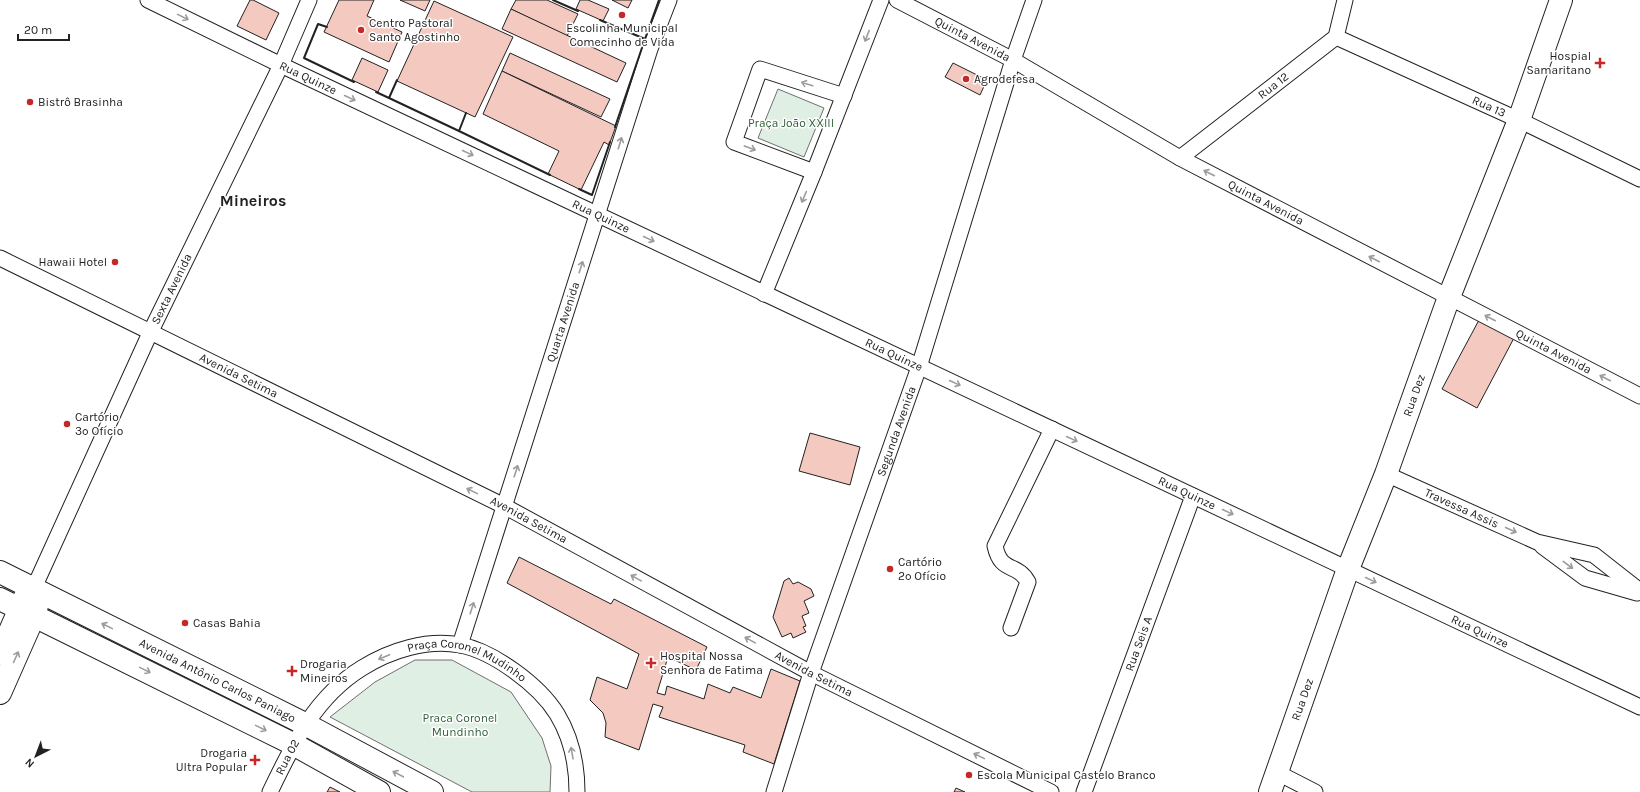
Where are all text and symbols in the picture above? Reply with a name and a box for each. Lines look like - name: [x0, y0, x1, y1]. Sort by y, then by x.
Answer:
- marker: Escolinha Municipal Comecinho de Vida: [617, 10, 627, 20]
- one-way arrow: [177, 14, 189, 21]
- street label: Quinta Avenida: [932, 14, 1013, 64]
- scale bar: [18, 16, 69, 42]
- place label: Centro Pastoral Santo Agostinho: [369, 16, 460, 44]
- place label: Escolinha Municipal Comecinho de Vida: [566, 21, 678, 49]
- text: 20 m: [24, 23, 52, 37]
- marker: Centro Pastoral Santo Agostinho: [356, 25, 366, 35]
- one-way arrow: [863, 30, 870, 42]
- place label: Hospial Samaritano: [1526, 49, 1591, 77]
- marker: Hospial Samaritano: [1594, 57, 1606, 69]
- street label: Rua Quinze: [277, 58, 339, 97]
- street label: Rua 12: [1255, 69, 1291, 102]
- place label: Agrodefesa: [974, 72, 1035, 86]
- marker: Agrodefesa: [961, 74, 971, 84]
- one-way arrow: [801, 80, 814, 87]
- street label: Rua 13: [1470, 93, 1508, 120]
- place label: Bistrô Brasinha: [38, 95, 123, 109]
- one-way arrow: [344, 95, 356, 102]
- marker: Bistrô Brasinha: [25, 97, 35, 107]
- park label: Praça João XXIII: [748, 116, 834, 130]
- one-way arrow: [617, 137, 624, 150]
- one-way arrow: [743, 145, 755, 153]
- one-way arrow: [462, 150, 474, 157]
- one-way arrow: [1203, 169, 1215, 177]
- street label: Quinta Avenida: [1226, 177, 1306, 228]
- one-way arrow: [800, 190, 808, 202]
- district label: Mineiros: [220, 191, 286, 210]
- street label: Rua Quinze: [570, 197, 632, 236]
- one-way arrow: [643, 236, 655, 243]
- street label: Sexta Avenida: [148, 251, 195, 327]
- place label: Hawaii Hotel: [38, 255, 107, 269]
- one-way arrow: [1369, 255, 1381, 262]
- marker: Hawaii Hotel: [110, 257, 120, 267]
- one-way arrow: [578, 261, 585, 274]
- street label: Quarta Avenida: [544, 280, 582, 364]
- one-way arrow: [1484, 314, 1496, 322]
- street label: Quinta Avenida: [1513, 326, 1594, 377]
- street label: Rua Quinze: [863, 335, 925, 374]
- street label: Avenida Setima: [197, 350, 280, 401]
- street label: Rua Dez: [1400, 372, 1428, 418]
- one-way arrow: [1600, 374, 1612, 381]
- one-way arrow: [948, 380, 960, 387]
- street label: Segunda Avenida: [874, 384, 919, 478]
- place label: Cartório 3º Ofício: [75, 410, 123, 438]
- marker: Cartório 3º Ofício: [62, 419, 72, 429]
- one-way arrow: [1066, 436, 1078, 443]
- one-way arrow: [513, 465, 520, 478]
- street label: Rua Quinze: [1156, 473, 1218, 513]
- street label: Travessa Assis: [1422, 485, 1501, 531]
- one-way arrow: [466, 486, 478, 494]
- street label: Avenida Setima: [488, 493, 570, 546]
- one-way arrow: [1221, 509, 1233, 516]
- one-way arrow: [1505, 527, 1517, 534]
- place label: Cartório 2º Ofício: [898, 555, 946, 583]
- one-way arrow: [1562, 561, 1573, 569]
- marker: Cartório 2º Ofício: [885, 564, 895, 574]
- one-way arrow: [630, 574, 642, 582]
- one-way arrow: [1364, 577, 1376, 584]
- one-way arrow: [469, 602, 476, 615]
- street label: Rua Quinze: [1449, 612, 1511, 651]
- street label: Rua Seis A: [1122, 614, 1155, 673]
- place label: Casas Bahia: [193, 616, 261, 630]
- marker: Casas Bahia: [180, 618, 190, 628]
- one-way arrow: [102, 622, 114, 629]
- street label: Avenida Antônio Carlos Paniago: [137, 635, 298, 725]
- street label: Praça Coronel Mudinho: [406, 636, 529, 685]
- one-way arrow: [744, 636, 756, 644]
- street label: Avenida Setima: [773, 648, 855, 700]
- place label: Hospital Nossa Senhora de Fatima: [660, 649, 763, 677]
- one-way arrow: [13, 652, 20, 664]
- one-way arrow: [378, 653, 390, 661]
- place label: Drogaria Mineiros: [300, 657, 348, 685]
- marker: Hospital Nossa Senhora de Fatima: [645, 657, 657, 669]
- marker: Drogaria Mineiros: [287, 666, 297, 676]
- one-way arrow: [138, 667, 150, 674]
- street label: Rua Dez: [1289, 676, 1316, 723]
- park label: Praca Coronel Mundinho: [423, 711, 497, 739]
- one-way arrow: [255, 725, 267, 732]
- north arrow: [16, 736, 56, 776]
- street label: Rua 02: [272, 737, 302, 777]
- place label: Drogaria Ultra Popular: [176, 746, 248, 774]
- one-way arrow: [568, 747, 576, 760]
- one-way arrow: [973, 752, 985, 759]
- marker: Drogaria Ultra Popular: [250, 755, 260, 765]
- text: N: [22, 756, 37, 771]
- place label: Escola Municipal Castelo Branco: [977, 768, 1156, 782]
- one-way arrow: [392, 769, 404, 777]
- marker: Escola Municipal Castelo Branco: [964, 770, 974, 780]

